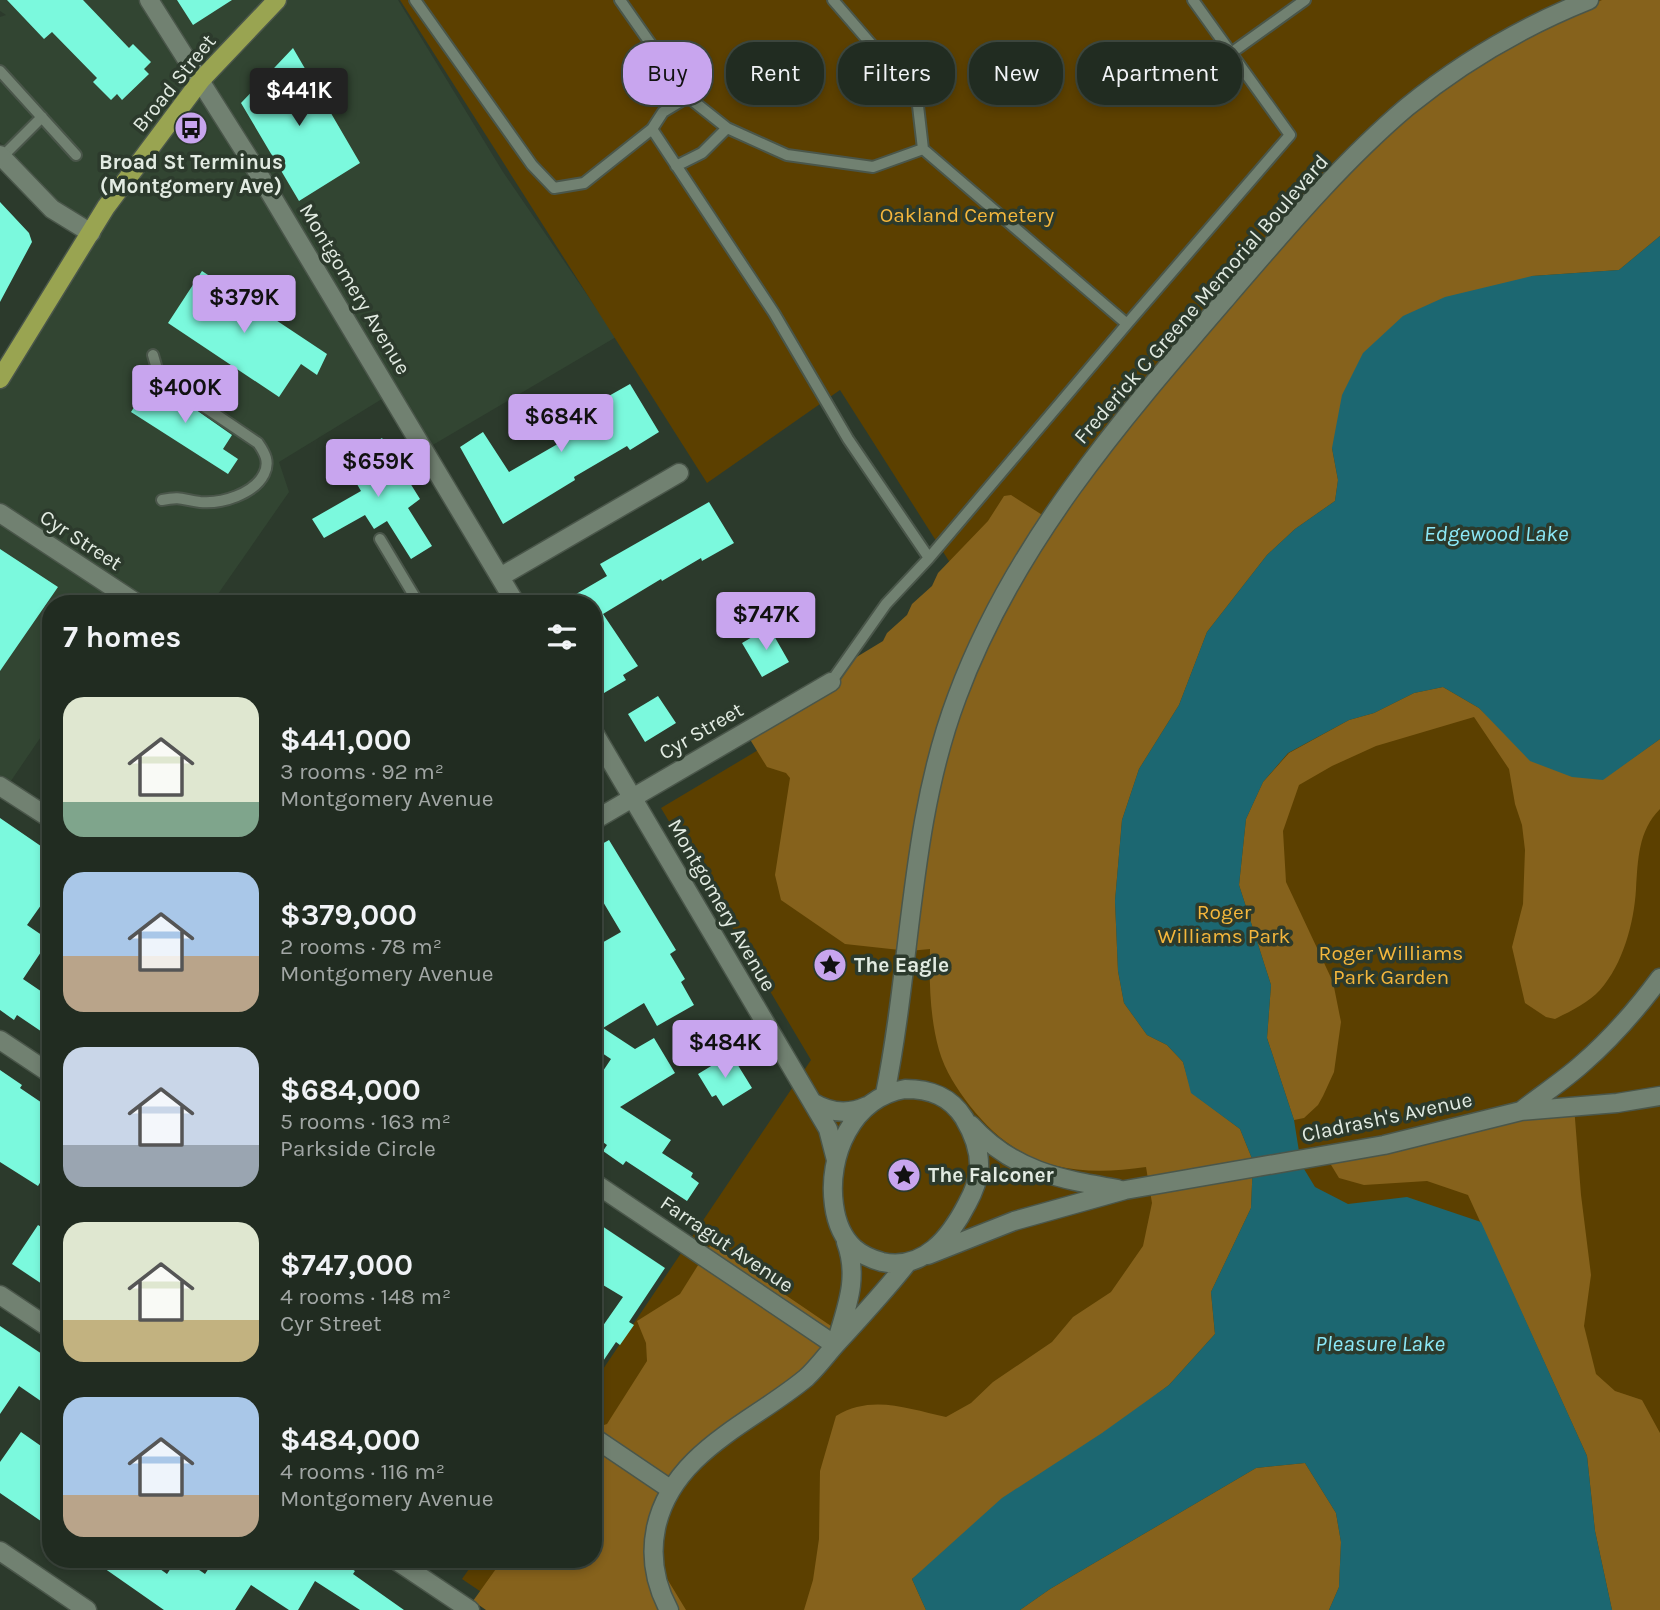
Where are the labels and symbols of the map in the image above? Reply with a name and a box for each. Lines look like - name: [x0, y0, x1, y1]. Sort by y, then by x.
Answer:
- street label: Broad Street: [127, 29, 221, 137]
- pin: $441K: [250, 68, 348, 128]
- bus stop icon: Broad St Terminus (Montgomery Ave): [172, 109, 210, 147]
- place label: Broad St Terminus (Montgomery Ave): [99, 150, 283, 198]
- street label: Frederick C Greene Memorial Boulevard: [1069, 150, 1333, 448]
- street label: Montgomery Avenue: [294, 199, 416, 379]
- park label: Oakland Cemetery: [880, 203, 1055, 227]
- pin: $379K: [195, 276, 293, 335]
- pin: $400K: [136, 366, 234, 425]
- pin: $684K: [512, 394, 610, 454]
- pin: $659K: [329, 440, 427, 499]
- street label: Cyr Street: [36, 505, 127, 575]
- water label: Edgewood Lake: [1424, 520, 1569, 547]
- pin: $747K: [717, 592, 815, 652]
- street label: Cyr Street: [655, 697, 747, 765]
- street label: Montgomery Avenue: [663, 815, 781, 995]
- park label: Roger Williams Park: [1158, 900, 1291, 948]
- park label: Roger Williams Park Garden: [1319, 941, 1463, 989]
- place icon: The Eagle: [811, 946, 849, 984]
- place label: The Eagle: [854, 953, 949, 977]
- pin: $484K: [676, 1020, 774, 1080]
- street label: Cladrash's Avenue: [1300, 1087, 1474, 1147]
- place icon: The Falconer: [885, 1156, 923, 1194]
- place label: The Falconer: [928, 1163, 1055, 1187]
- street label: Farragut Avenue: [656, 1191, 798, 1297]
- water label: Pleasure Lake: [1315, 1330, 1445, 1357]

